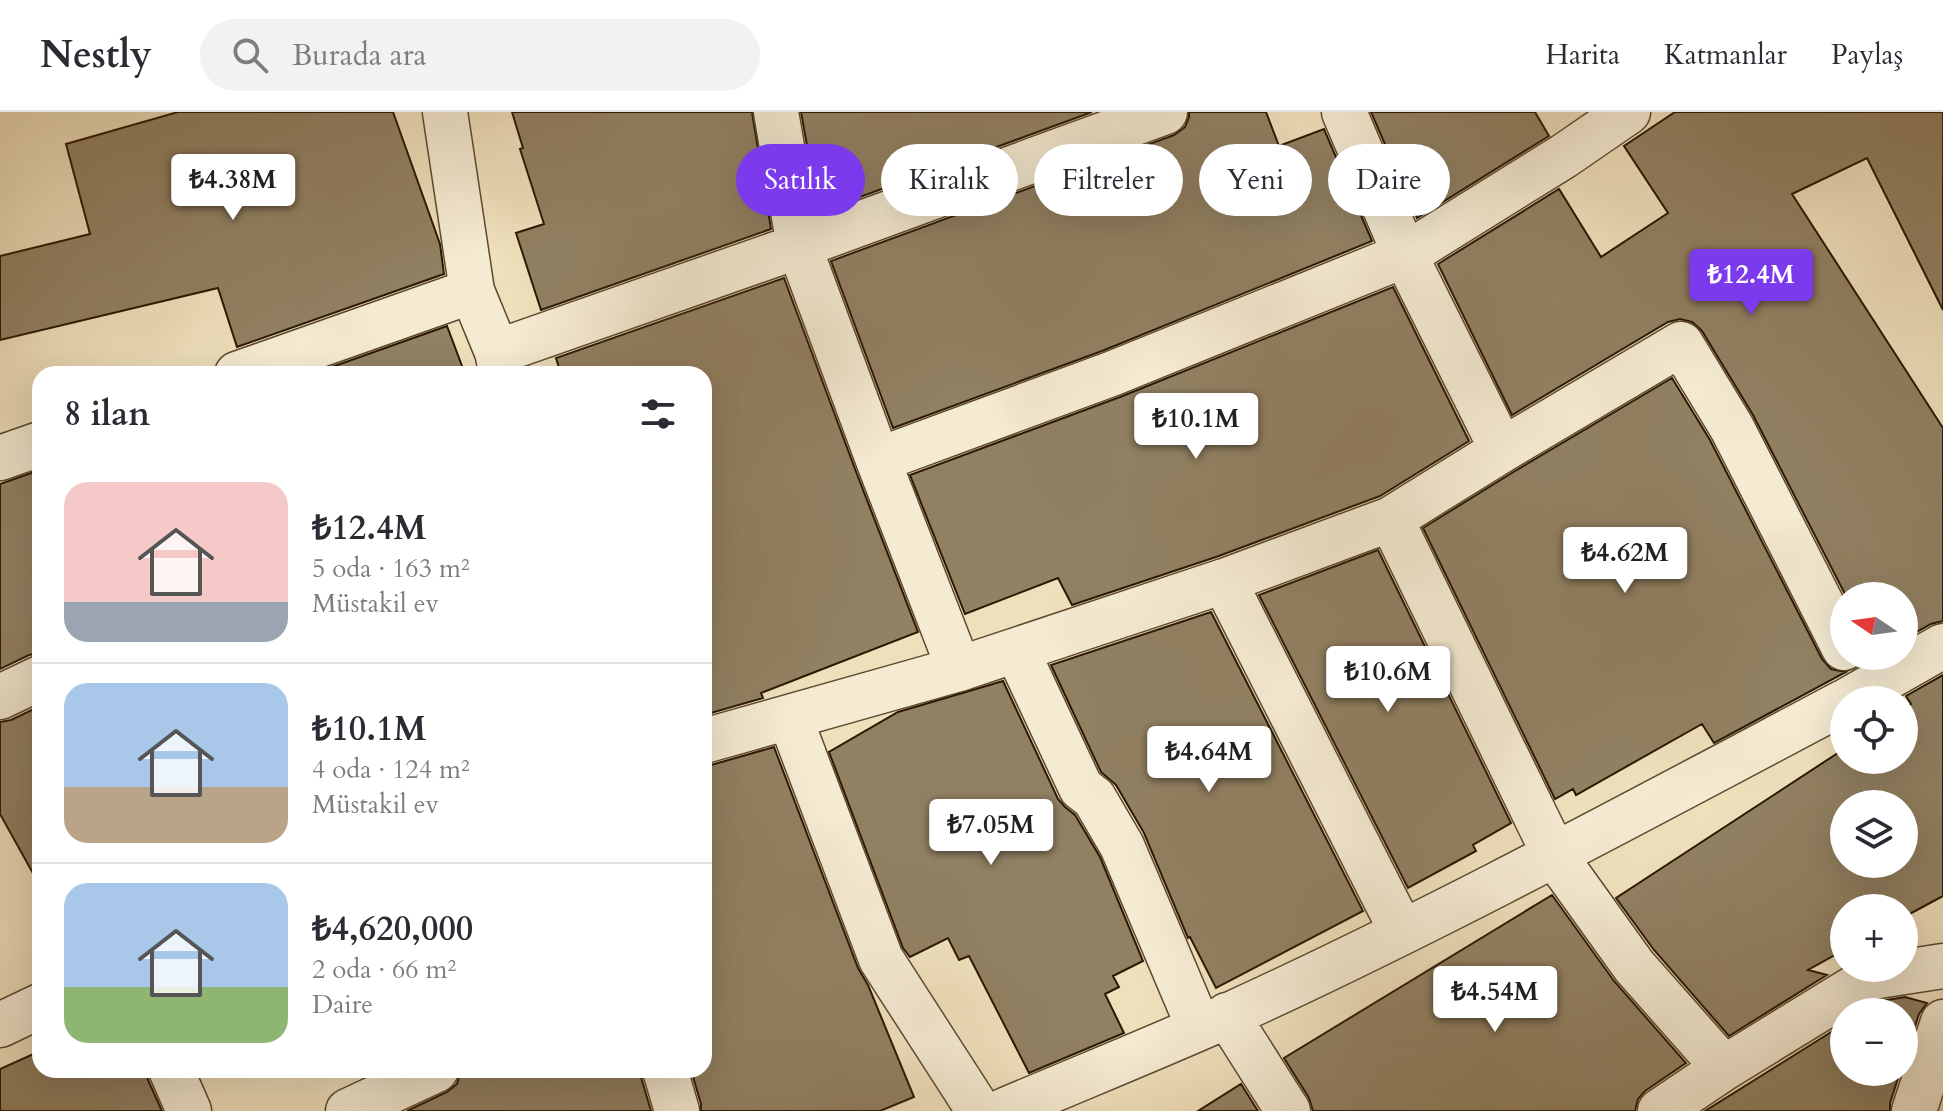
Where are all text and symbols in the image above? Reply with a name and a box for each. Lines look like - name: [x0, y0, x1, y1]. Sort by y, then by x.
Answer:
- search box: [200, 19, 760, 91]
- text: Nestly: [40, 29, 152, 81]
- icon: search: [228, 33, 272, 77]
- text: Burada ara: [292, 35, 427, 76]
- text: Harita: [1545, 36, 1620, 74]
- text: Katmanlar: [1664, 36, 1787, 74]
- text: Paylaş: [1831, 36, 1903, 74]
- chip: Satılık: [736, 144, 865, 216]
- chip: Kiralık: [881, 144, 1018, 216]
- chip: Filtreler: [1034, 144, 1183, 216]
- chip: Yeni: [1199, 144, 1312, 216]
- chip: Daire: [1328, 144, 1450, 216]
- pin: ₺4.38M: [168, 154, 298, 222]
- text: ₺4.38M: [189, 162, 277, 197]
- pin: ₺12.4M: [1686, 249, 1816, 317]
- text: ₺12.4M: [1707, 257, 1795, 292]
- text: 8 ilan: [64, 391, 150, 437]
- icon: filters: [636, 392, 680, 436]
- pin: ₺10.1M: [1131, 393, 1261, 461]
- text: ₺10.1M: [1152, 401, 1240, 436]
- text: ₺12.4M: [312, 505, 427, 551]
- icon: home: [128, 514, 224, 610]
- pin: ₺4.62M: [1560, 527, 1690, 595]
- text: ₺4.62M: [1581, 535, 1669, 570]
- text: 5 oda · 163 m²: [312, 551, 470, 586]
- north arrow: [1830, 582, 1918, 670]
- map controls: [1830, 582, 1918, 1086]
- text: Müstakil ev: [312, 586, 439, 621]
- pin: ₺10.6M: [1323, 646, 1453, 714]
- text: ₺10.6M: [1344, 654, 1432, 689]
- button: locate: [1830, 686, 1918, 774]
- text: ₺10.1M: [312, 706, 427, 752]
- icon: home: [128, 715, 224, 811]
- pin: ₺4.64M: [1144, 726, 1274, 794]
- text: ₺4.64M: [1165, 734, 1253, 769]
- text: 4 oda · 124 m²: [312, 752, 470, 787]
- text: Müstakil ev: [312, 787, 439, 822]
- button: layers: [1830, 790, 1918, 878]
- pin: ₺7.05M: [926, 799, 1056, 867]
- text: ₺7.05M: [947, 807, 1035, 842]
- button: +: [1830, 894, 1918, 982]
- text: ₺4,620,000: [312, 906, 473, 952]
- icon: home: [128, 915, 224, 1011]
- text: 2 oda · 66 m²: [312, 952, 456, 987]
- pin: ₺4.54M: [1430, 966, 1560, 1034]
- text: ₺4.54M: [1451, 974, 1539, 1009]
- text: Daire: [312, 987, 373, 1022]
- button: −: [1830, 998, 1918, 1086]

